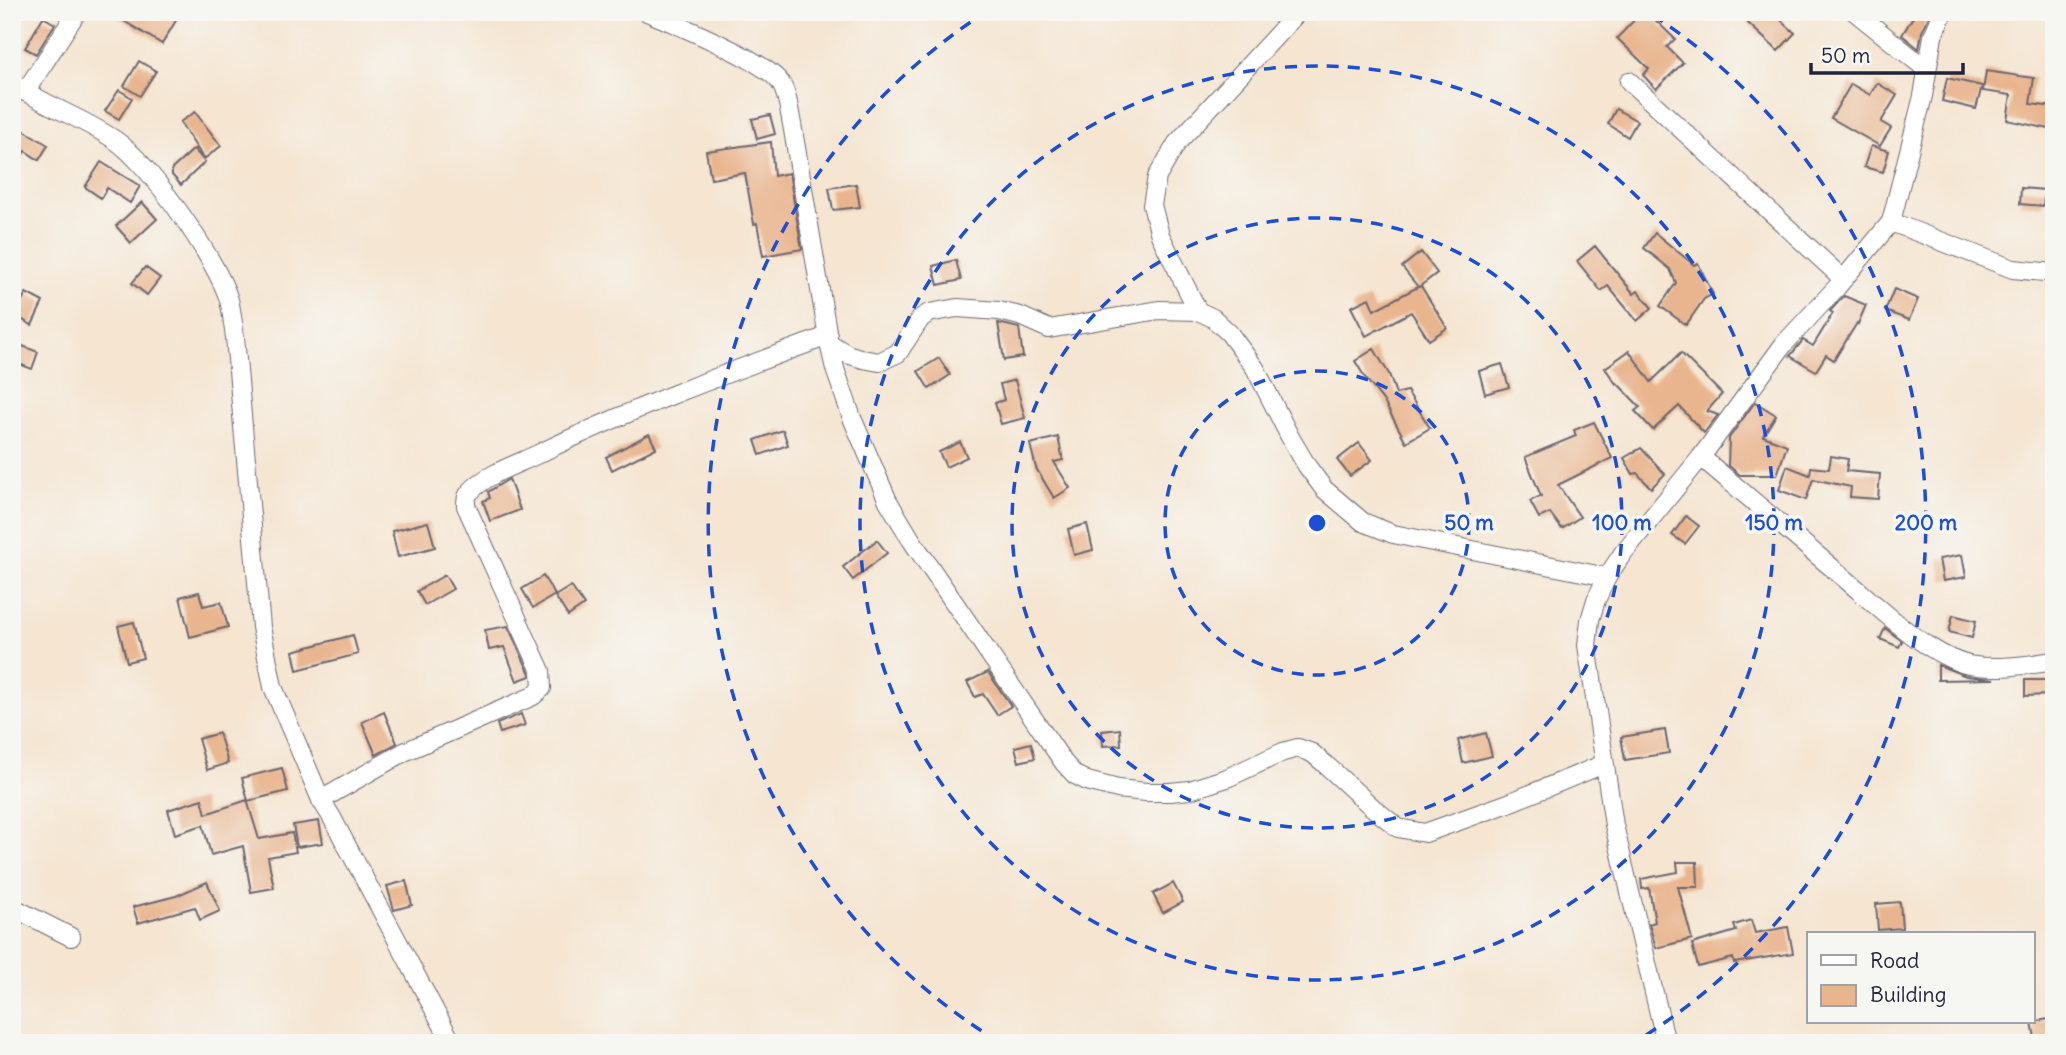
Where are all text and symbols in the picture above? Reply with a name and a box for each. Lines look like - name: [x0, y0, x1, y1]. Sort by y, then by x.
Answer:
- scale bar: [1811, 32, 1963, 76]
- text: 50 m: [1821, 42, 1870, 69]
- text: 50 m: [1444, 509, 1494, 536]
- text: 100 m: [1592, 509, 1652, 536]
- text: 150 m: [1745, 509, 1803, 536]
- text: 200 m: [1895, 509, 1958, 536]
- centre of rings: [1305, 511, 1329, 535]
- legend: [1807, 932, 2035, 1024]
- text: Road: [1870, 947, 1919, 974]
- text: Building: [1870, 981, 1946, 1008]

